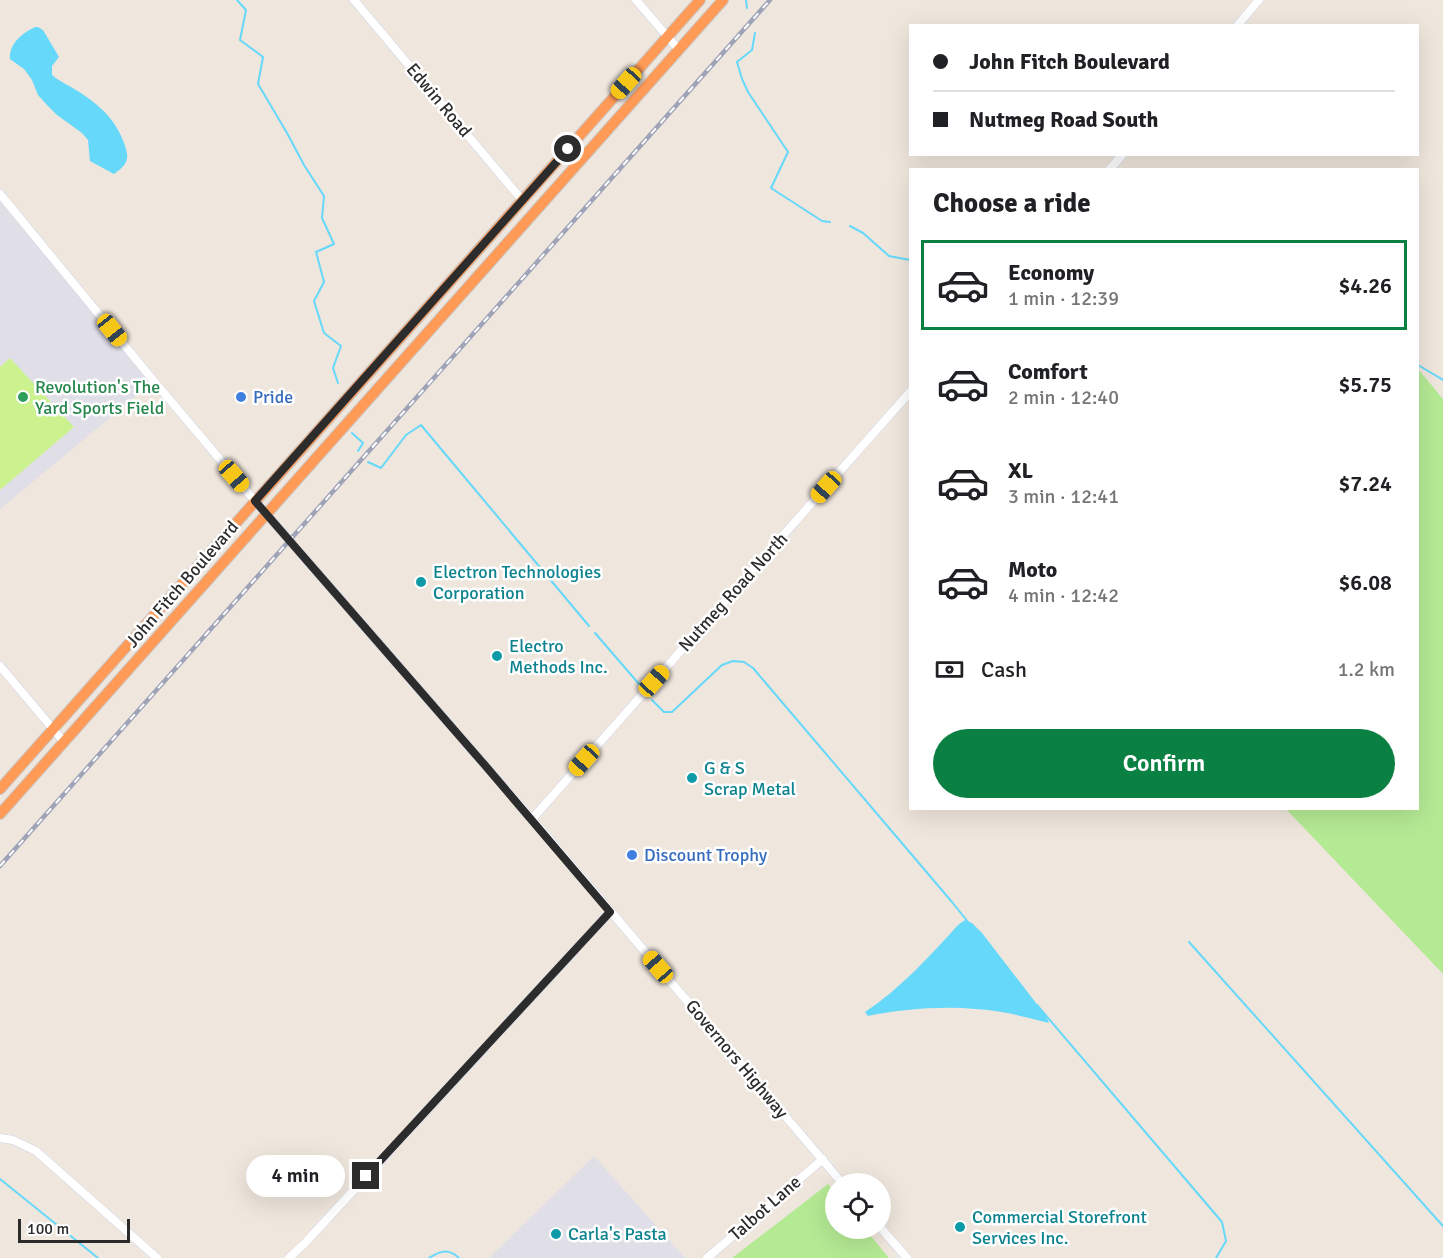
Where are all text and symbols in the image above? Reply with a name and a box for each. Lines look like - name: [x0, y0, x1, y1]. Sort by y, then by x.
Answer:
- text: John Fitch Boulevard: [969, 48, 1170, 75]
- street label: Edwin Road: [402, 58, 476, 142]
- car: [607, 64, 645, 102]
- text: Nutmeg Road South: [969, 106, 1159, 133]
- route start: [554, 135, 581, 162]
- text: Choose a ride: [933, 187, 1091, 220]
- icon: car: [936, 258, 990, 312]
- text: Economy: [1008, 259, 1094, 286]
- text: $4.26: [1338, 272, 1392, 299]
- text: 1 min · 12:39: [1008, 286, 1119, 311]
- car: [94, 310, 130, 350]
- icon: car: [936, 357, 990, 411]
- text: Comfort: [1008, 358, 1088, 385]
- text: $5.75: [1338, 371, 1392, 398]
- place label: Revolution's The Yard Sports Field: [35, 376, 164, 419]
- text: 2 min · 12:40: [1008, 385, 1119, 410]
- place label: Pride: [253, 386, 293, 408]
- marker: Revolution's The Yard Sports Field: [16, 390, 30, 404]
- marker: Pride: [234, 390, 248, 404]
- icon: car: [936, 456, 990, 510]
- car: [215, 457, 253, 495]
- text: XL: [1008, 457, 1033, 484]
- car: [807, 468, 845, 506]
- text: $7.24: [1338, 470, 1392, 497]
- text: 3 min · 12:41: [1008, 484, 1119, 509]
- street label: John Fitch Boulevard: [121, 516, 243, 652]
- street label: Nutmeg Road North: [674, 528, 792, 656]
- icon: car: [936, 555, 990, 609]
- text: Moto: [1008, 556, 1057, 583]
- place label: Electron Technologies Corporation: [433, 561, 601, 604]
- text: $6.08: [1338, 569, 1392, 596]
- marker: Electron Technologies Corporation: [414, 575, 428, 589]
- text: 4 min · 12:42: [1008, 583, 1119, 608]
- place label: Electro Methods Inc.: [509, 635, 608, 678]
- marker: Electro Methods Inc.: [490, 649, 504, 663]
- icon: cash: [933, 653, 966, 686]
- text: Cash: [981, 656, 1027, 683]
- text: 1.2 km: [1338, 657, 1395, 682]
- car: [635, 662, 673, 700]
- button: Confirm: [933, 729, 1395, 798]
- car: [565, 741, 603, 779]
- place label: G & S Scrap Metal: [704, 757, 796, 800]
- marker: G & S Scrap Metal: [685, 771, 699, 785]
- place label: Discount Trophy: [644, 844, 768, 866]
- marker: Discount Trophy: [625, 848, 639, 862]
- car: [639, 948, 677, 986]
- street label: Governors Highway: [681, 995, 793, 1123]
- callout: 4 min: [246, 1155, 345, 1197]
- route end: [352, 1162, 379, 1189]
- text: 4 min: [272, 1163, 319, 1188]
- street label: Talbot Lane: [725, 1171, 805, 1245]
- map controls: [825, 1173, 891, 1239]
- button: locate: [825, 1173, 891, 1239]
- place label: Commercial Storefront Services Inc.: [972, 1206, 1147, 1249]
- scale bar: [18, 1216, 130, 1244]
- text: 100 m: [27, 1219, 69, 1239]
- marker: Commercial Storefront Services Inc.: [953, 1220, 967, 1234]
- place label: Carla's Pasta: [568, 1223, 667, 1245]
- marker: Carla's Pasta: [549, 1227, 563, 1241]

